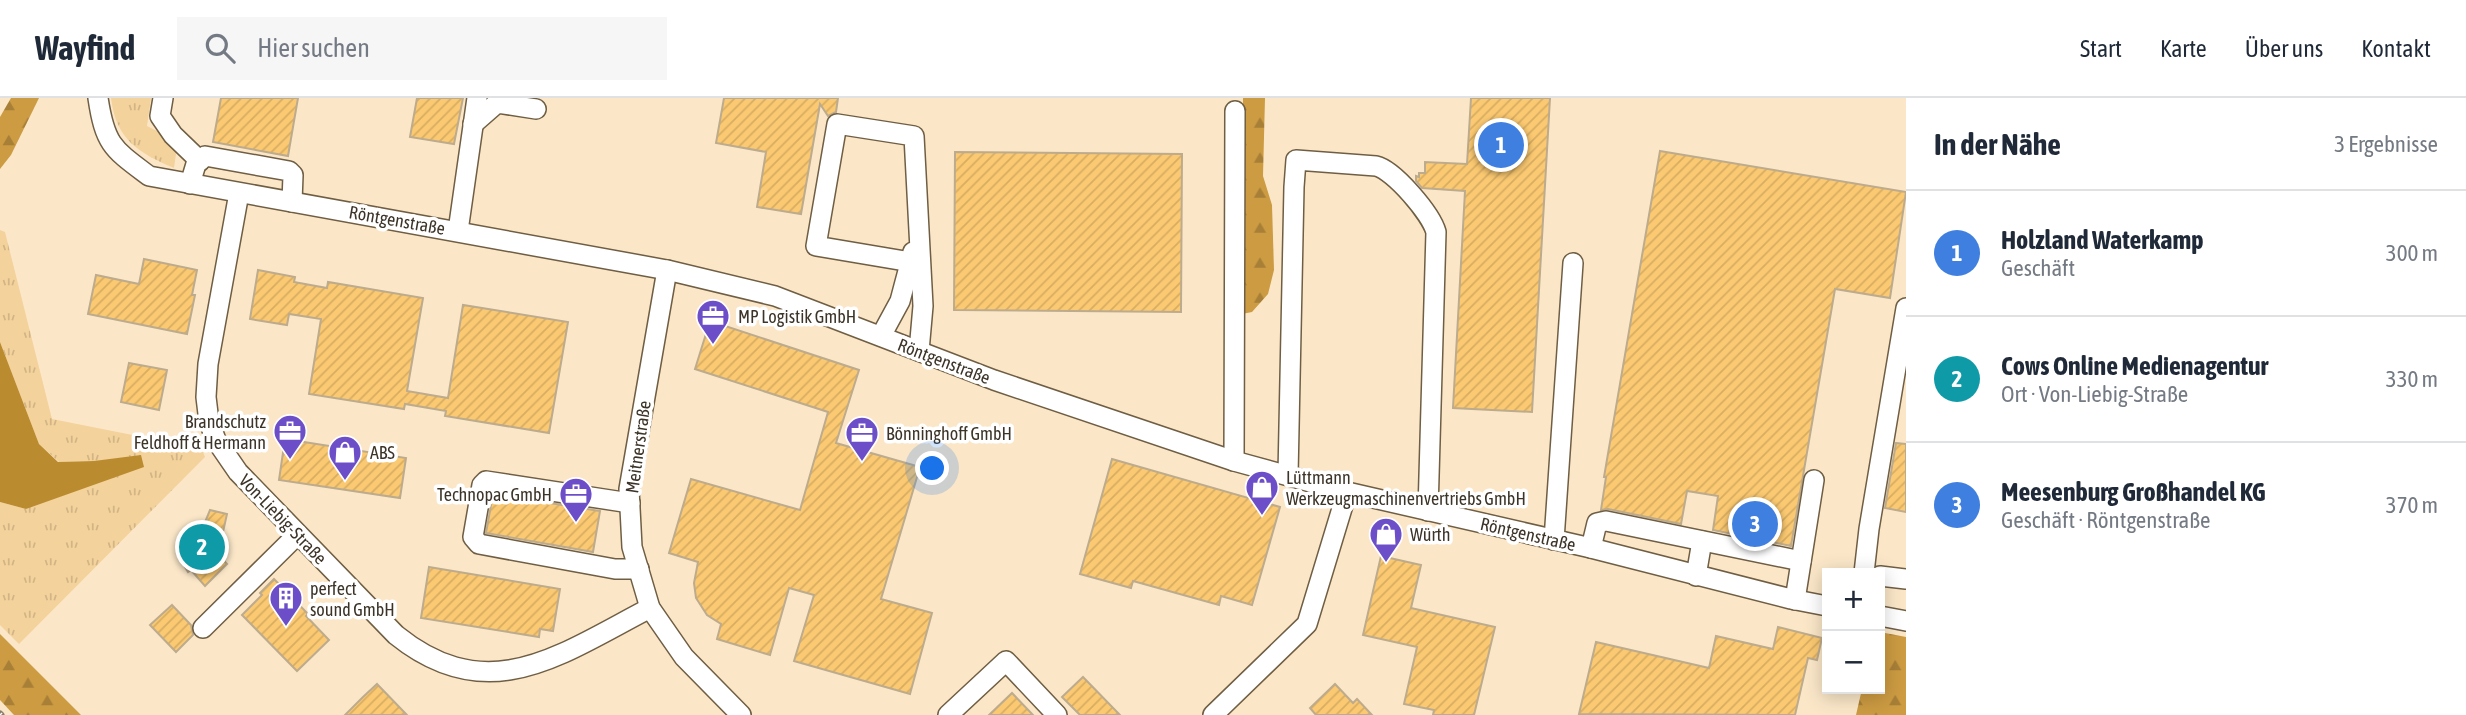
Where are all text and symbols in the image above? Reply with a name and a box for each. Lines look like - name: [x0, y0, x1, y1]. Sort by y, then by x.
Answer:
- search box: [177, 17, 667, 80]
- text: Wayfind: [35, 29, 135, 67]
- icon: search: [201, 29, 239, 67]
- text: Hier suchen: [257, 33, 370, 63]
- text: Start: [2080, 35, 2122, 62]
- text: Karte: [2160, 35, 2207, 62]
- text: Über uns: [2245, 35, 2323, 62]
- text: Kontakt: [2361, 35, 2431, 62]
- pin: 1: [1478, 119, 1524, 171]
- text: In der Nähe: [1934, 127, 2061, 161]
- text: 3 Ergebnisse: [2334, 131, 2438, 157]
- street label: Röntgenstraße: [347, 201, 447, 239]
- text: Holzland Waterkamp: [2001, 225, 2204, 255]
- text: 1: [1952, 240, 1962, 266]
- text: 300 m: [2386, 240, 2438, 266]
- text: Geschäft: [2001, 255, 2075, 281]
- office icon: MP Logistik GmbH: [694, 297, 732, 346]
- place label: MP Logistik GmbH: [738, 306, 856, 327]
- street label: Röntgenstraße: [895, 334, 993, 388]
- text: Cows Online Medienagentur: [2001, 351, 2268, 381]
- text: 2: [1952, 366, 1962, 392]
- text: 330 m: [2386, 366, 2438, 392]
- text: Ort · Von-Liebig-Straße: [2001, 381, 2188, 407]
- street label: Meitnerstraße: [621, 399, 655, 495]
- place label: Brandschutz Feldhoff & Hermann: [134, 411, 267, 453]
- office icon: Brandschutz Feldhoff & Hermann: [271, 412, 309, 461]
- office icon: Bönninghoff GmbH: [843, 414, 881, 463]
- place label: Bönninghoff GmbH: [886, 423, 1012, 444]
- shop icon: ABS: [326, 433, 364, 482]
- place label: ABS: [370, 442, 395, 463]
- your location: [915, 451, 949, 485]
- place label: Lüttmann Werkzeugmaschinenvertriebs GmbH: [1286, 467, 1526, 509]
- shop icon: Lüttmann Werkzeugmaschinenvertriebs GmbH: [1243, 468, 1281, 517]
- street label: Von-Liebig-Straße: [235, 470, 331, 568]
- office icon: Technopac GmbH: [557, 475, 595, 524]
- text: Meesenburg Großhandel KG: [2001, 477, 2266, 507]
- place label: Technopac GmbH: [437, 484, 552, 505]
- text: 3: [1952, 492, 1962, 518]
- text: 370 m: [2386, 492, 2438, 518]
- pin: 3: [1732, 498, 1778, 550]
- text: Geschäft · Röntgenstraße: [2001, 507, 2210, 533]
- street label: Röntgenstraße: [1478, 513, 1578, 555]
- shop icon: Würth: [1367, 515, 1405, 564]
- pin: 2: [179, 521, 225, 573]
- place label: Würth: [1410, 524, 1451, 545]
- map controls: [1822, 568, 1885, 694]
- button: +: [1822, 568, 1885, 631]
- place label: perfect sound GmbH: [310, 578, 395, 620]
- building icon: perfect sound GmbH: [267, 579, 305, 628]
- button: −: [1822, 631, 1885, 694]

